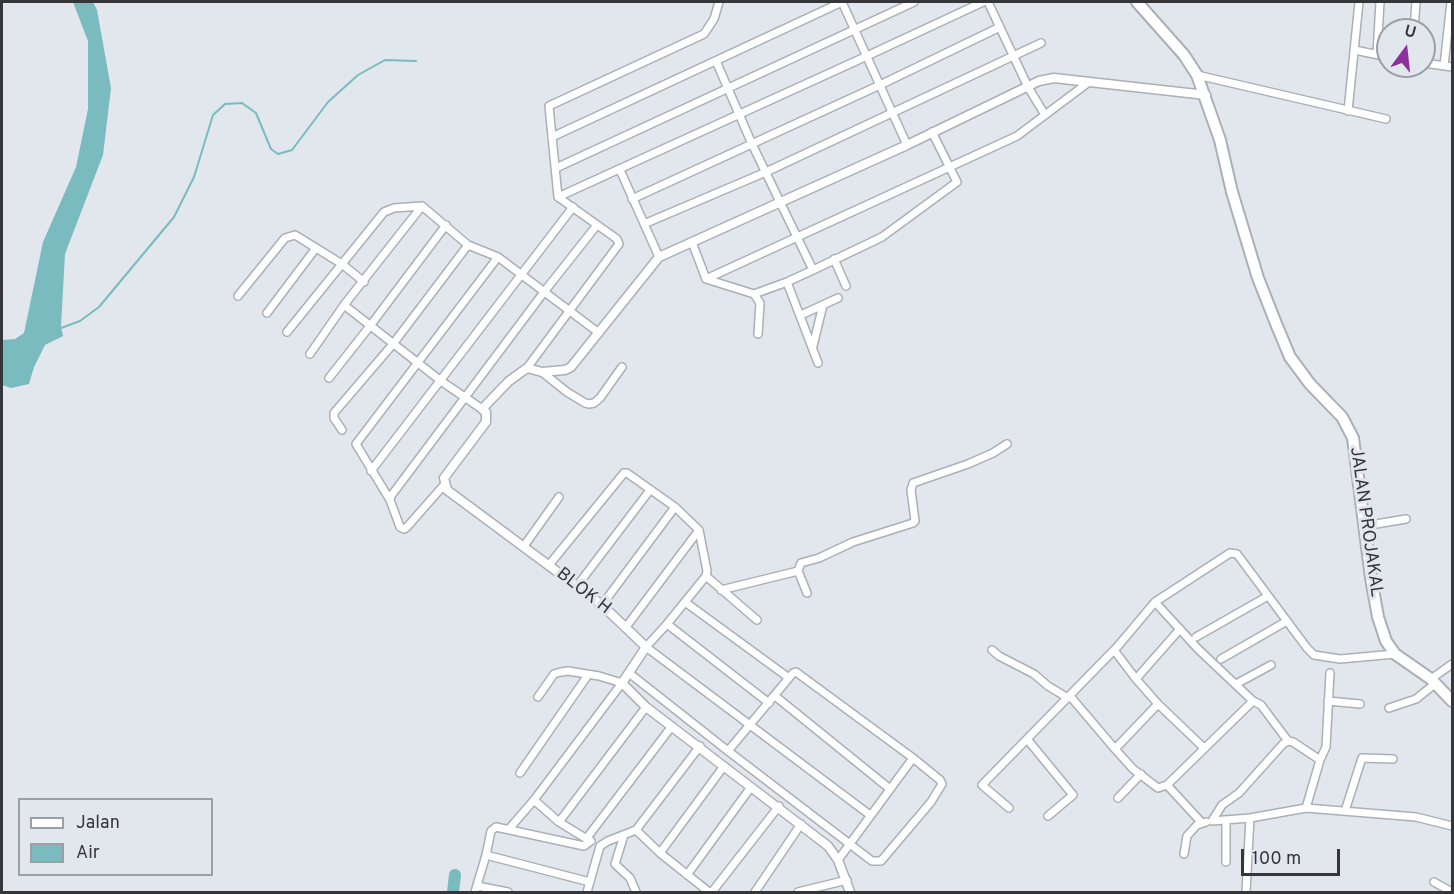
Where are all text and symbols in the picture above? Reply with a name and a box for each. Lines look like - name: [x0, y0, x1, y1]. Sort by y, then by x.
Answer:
- north arrow: [1376, 18, 1436, 78]
- text: U: [1402, 21, 1418, 44]
- street label: JALAN PROJAKAL: [1344, 446, 1386, 598]
- street label: BLOK H: [551, 564, 615, 620]
- legend: [18, 798, 213, 876]
- text: Jalan: [76, 812, 120, 835]
- scale bar: [1244, 837, 1343, 875]
- text: Air: [76, 842, 100, 865]
- text: 100 m: [1252, 848, 1301, 871]

